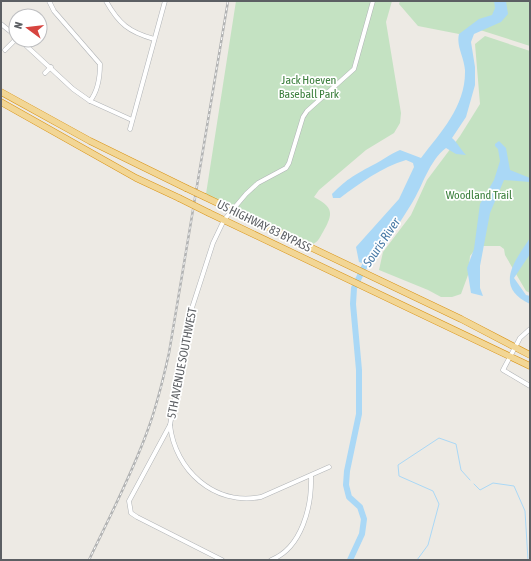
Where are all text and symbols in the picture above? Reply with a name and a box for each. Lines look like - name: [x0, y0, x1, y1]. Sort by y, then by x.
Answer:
- north arrow: [8, 8, 48, 48]
- text: N: [12, 21, 25, 30]
- park label: Jack Hoeven Baseball Park: [279, 73, 340, 101]
- park label: Woodland Trail: [446, 188, 513, 202]
- street label: US HIGHWAY 83 BYPASS: [215, 197, 313, 255]
- water label: Souris River: [359, 214, 404, 270]
- street label: 5TH AVENUE SOUTHWEST: [164, 306, 200, 420]

